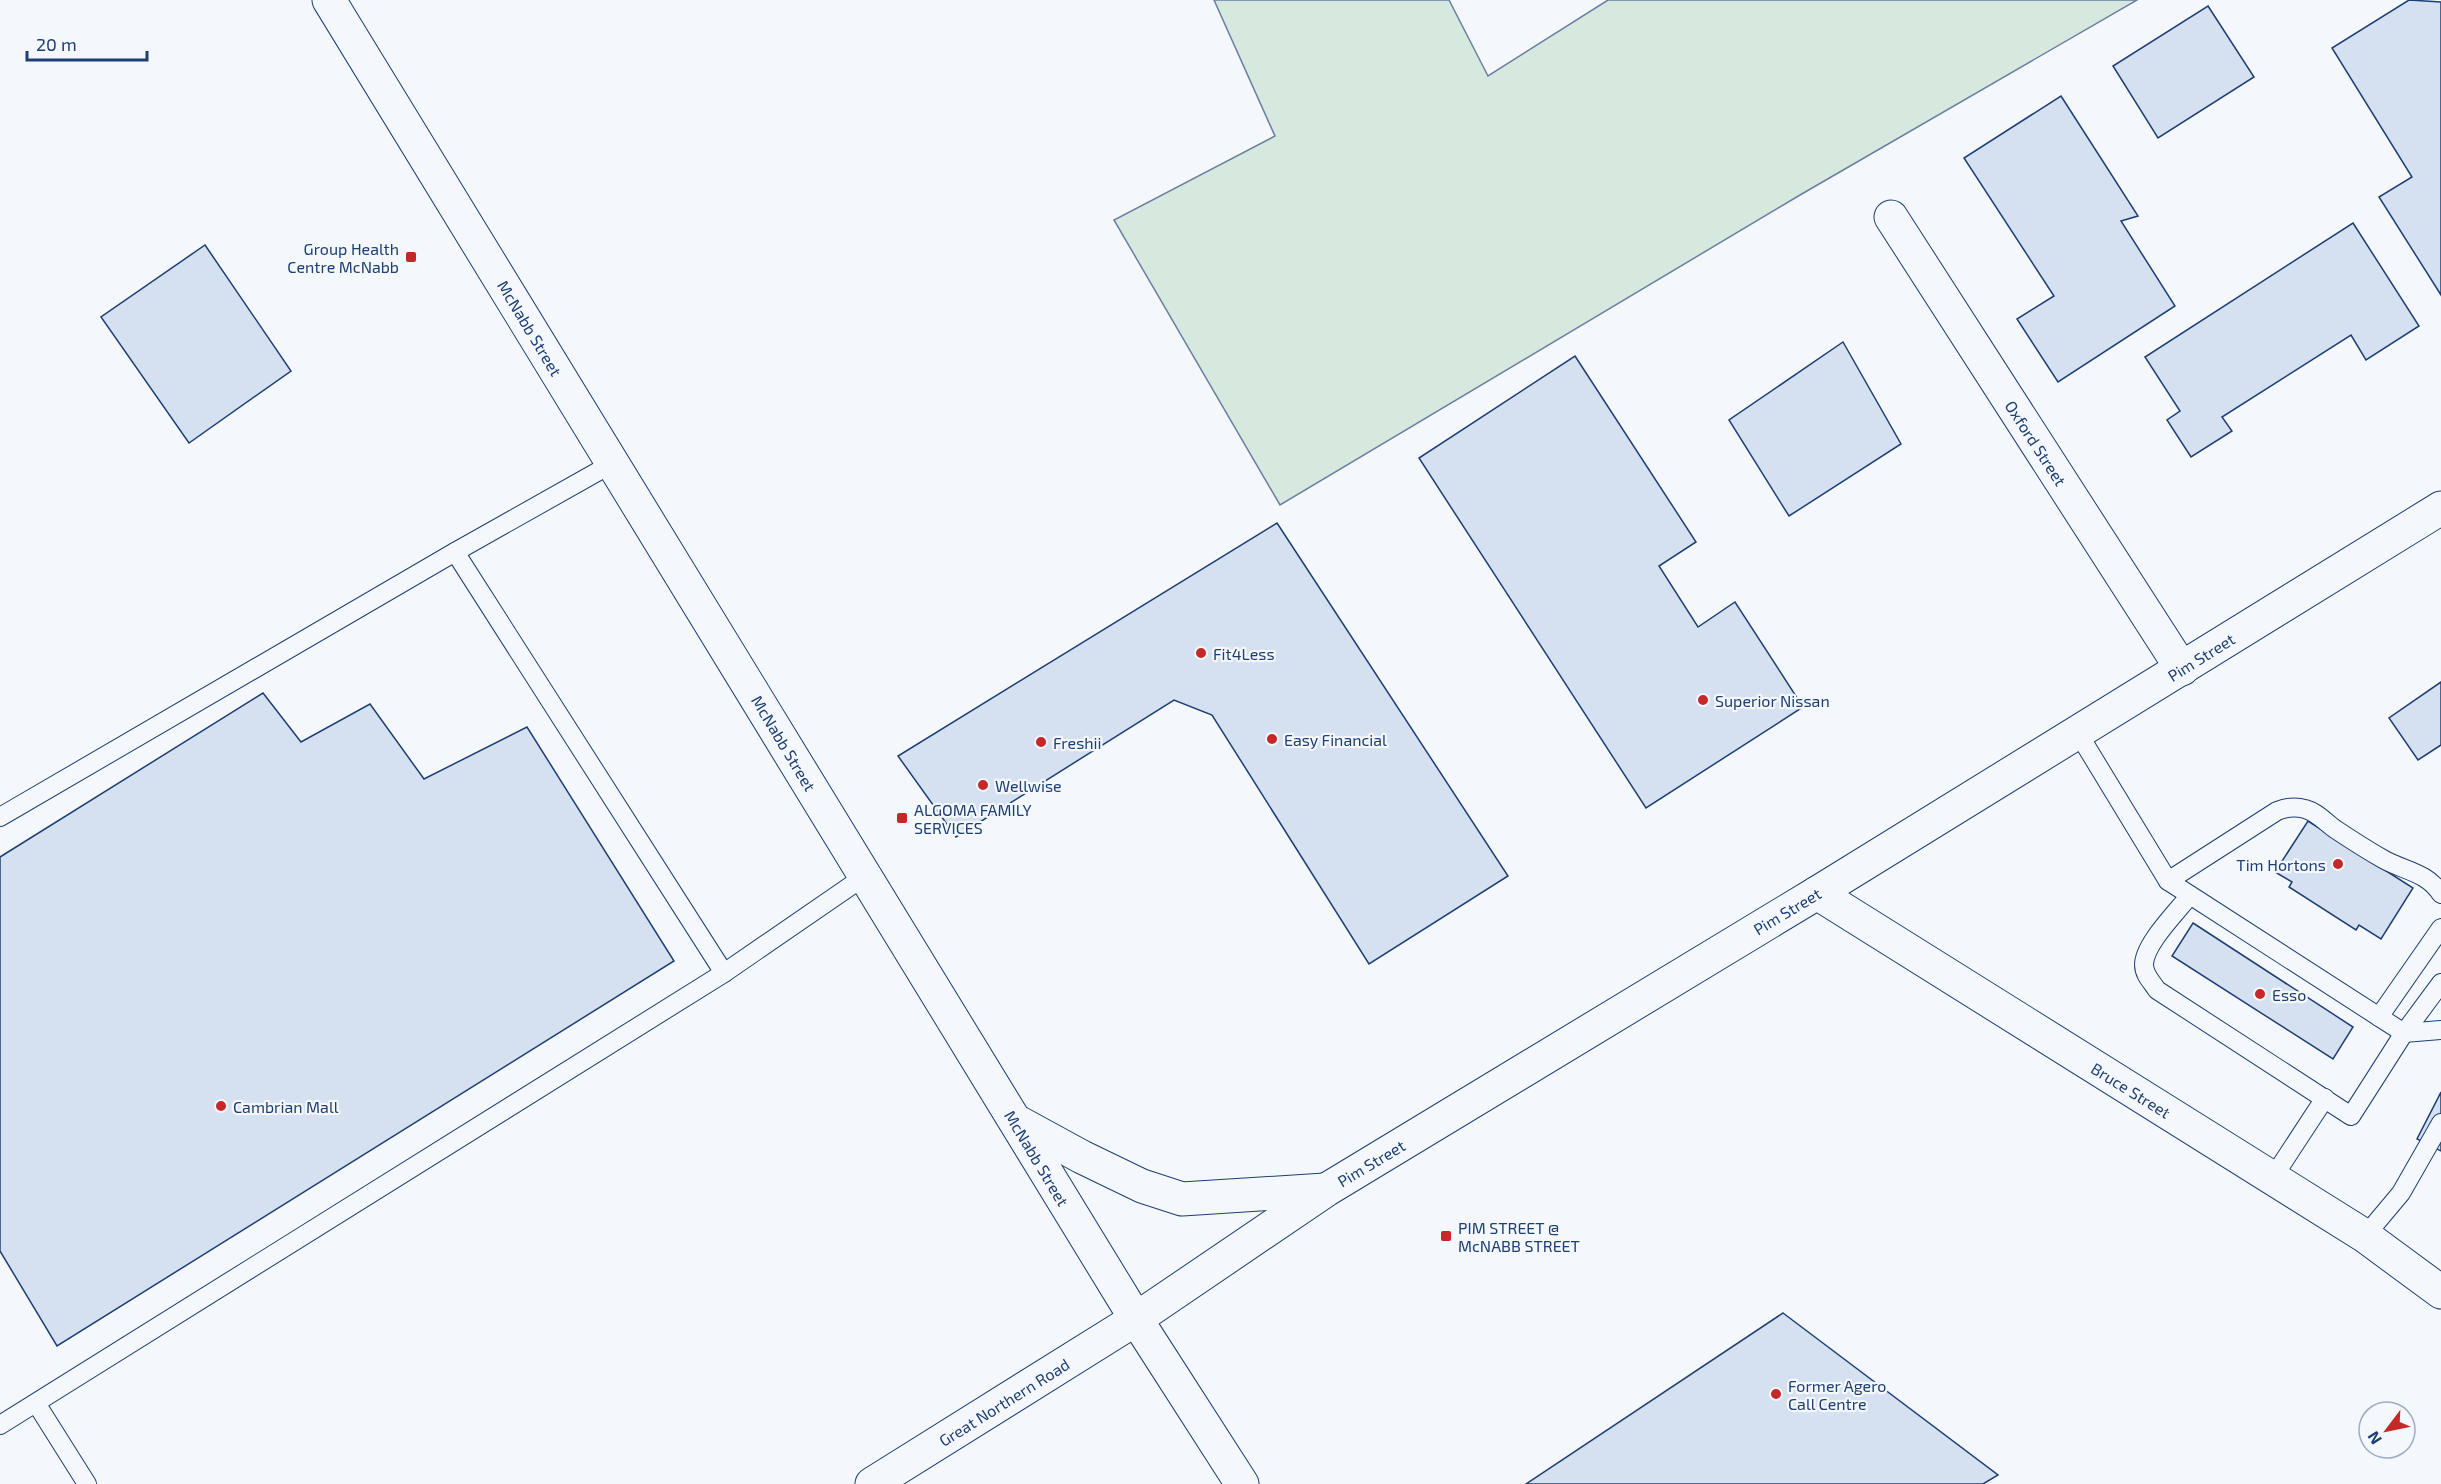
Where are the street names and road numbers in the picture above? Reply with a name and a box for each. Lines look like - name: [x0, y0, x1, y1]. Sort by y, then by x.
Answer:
- street label: McNabb Street: [494, 277, 566, 379]
- street label: Oxford Street: [2001, 397, 2071, 489]
- street label: Pim Street: [2164, 629, 2238, 685]
- street label: McNabb Street: [748, 692, 820, 794]
- street label: Pim Street: [1750, 883, 1824, 939]
- street label: Bruce Street: [2088, 1058, 2174, 1122]
- street label: McNabb Street: [1001, 1107, 1073, 1209]
- street label: Pim Street: [1334, 1135, 1408, 1191]
- street label: Great Northern Road: [935, 1354, 1073, 1450]

